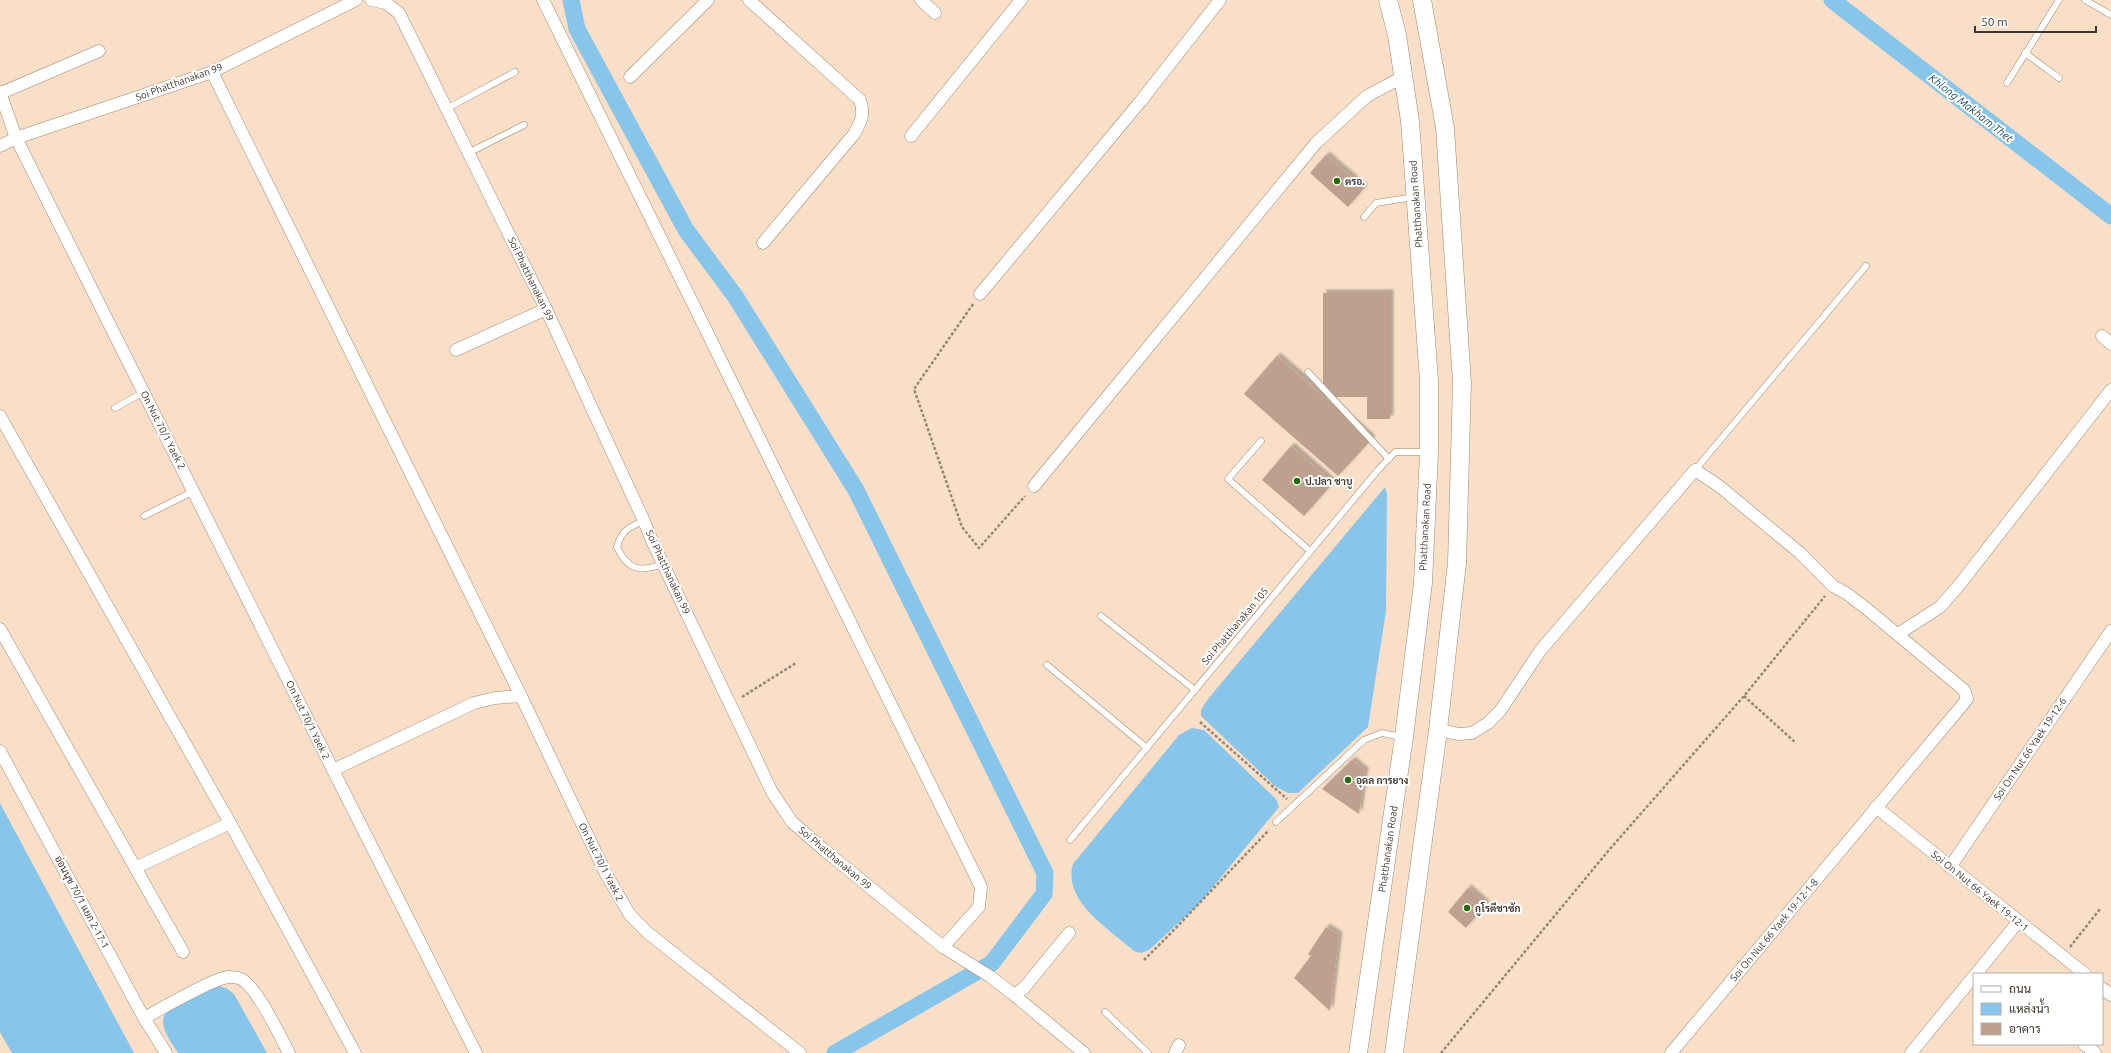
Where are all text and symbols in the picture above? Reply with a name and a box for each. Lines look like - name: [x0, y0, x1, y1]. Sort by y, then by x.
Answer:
- scale bar: [1975, 8, 2096, 34]
- text: 50 m: [1981, 15, 2008, 28]
- street label: Soi Phatthanakan 99: [134, 61, 224, 103]
- water label: Khlong Makham Thet: [1927, 72, 2016, 145]
- street label: Phatthanakan Road: [1407, 160, 1425, 248]
- marker: ตรอ.: [1332, 176, 1342, 186]
- place label: ตรอ.: [1345, 176, 1365, 187]
- street label: Soi Phatthanakan 99: [506, 235, 556, 323]
- street label: On Nut 70/1 Yaek 2: [138, 389, 188, 471]
- marker: ป.ปลา ชาบู: [1292, 476, 1302, 486]
- place label: ป.ปลา ชาบู: [1305, 476, 1352, 489]
- street label: Phatthanakan Road: [1417, 483, 1433, 571]
- street label: Soi Phatthanakan 99: [644, 528, 692, 616]
- street label: Soi Phatthanakan 105: [1200, 585, 1270, 667]
- street label: On Nut 70/1 Yaek 2: [284, 679, 332, 761]
- street label: Soi On Nut 66 Yaek 19-12-6: [1991, 695, 2069, 802]
- marker: อุดล การยาง: [1343, 775, 1353, 785]
- place label: อุดล การยาง: [1356, 775, 1409, 788]
- street label: Phatthanakan Road: [1376, 805, 1400, 893]
- street label: On Nut 70/1 Yaek 2: [576, 821, 626, 903]
- street label: Soi Phatthanakan 99: [796, 824, 874, 892]
- street label: Soi On Nut 66 Yaek 19-12-1: [1929, 848, 2031, 934]
- street label: อ่อนนุช 70/1 แยก 2-17-1: [51, 853, 112, 951]
- street label: Soi On Nut 66 Yaek 19-12-1-8: [1728, 876, 1820, 983]
- place label: กูโรตีชาชัก: [1475, 902, 1520, 916]
- marker: กูโรตีชาชัก: [1462, 903, 1472, 913]
- legend: [1973, 973, 2103, 1045]
- text: ถนน: [2009, 982, 2032, 995]
- text: แหล่งน้ำ: [2009, 998, 2049, 1015]
- text: อาคาร: [2009, 1022, 2041, 1035]

